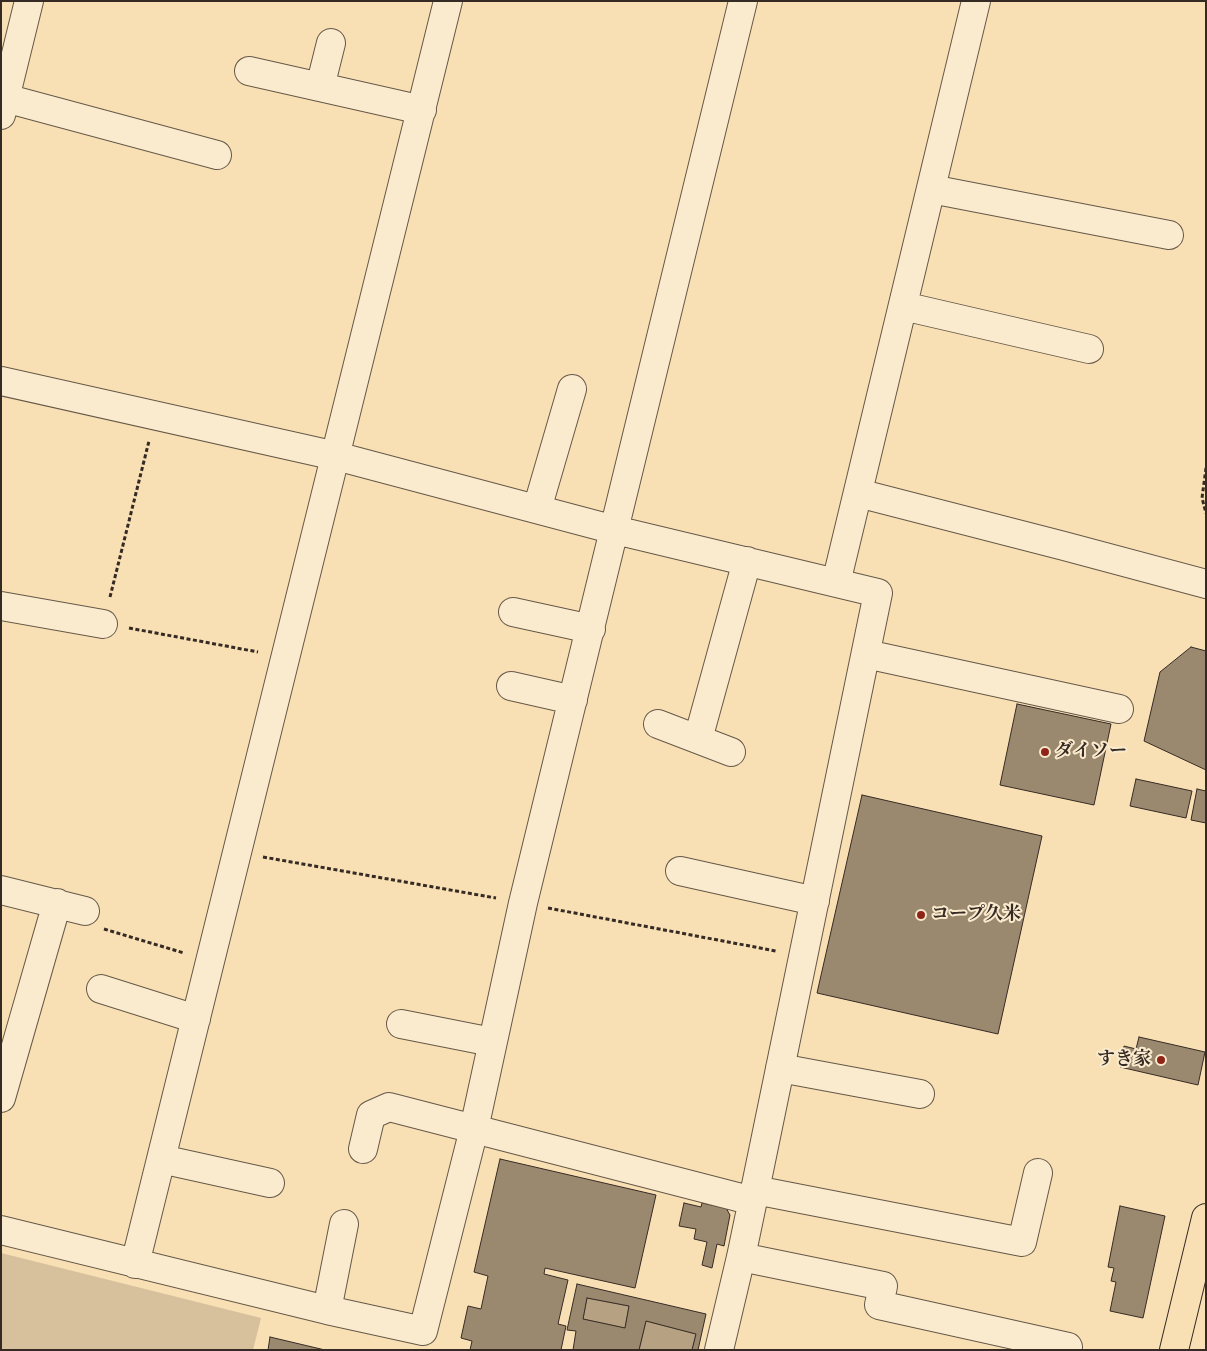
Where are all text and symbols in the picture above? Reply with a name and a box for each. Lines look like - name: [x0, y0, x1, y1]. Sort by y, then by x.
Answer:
- place label: ダイソー: [1055, 741, 1127, 763]
- marker: ダイソー: [1039, 746, 1051, 758]
- place label: コープ久米: [931, 904, 1021, 926]
- marker: コープ久米: [915, 909, 927, 921]
- place label: すき家: [1097, 1049, 1151, 1071]
- marker: すき家: [1155, 1054, 1167, 1066]

